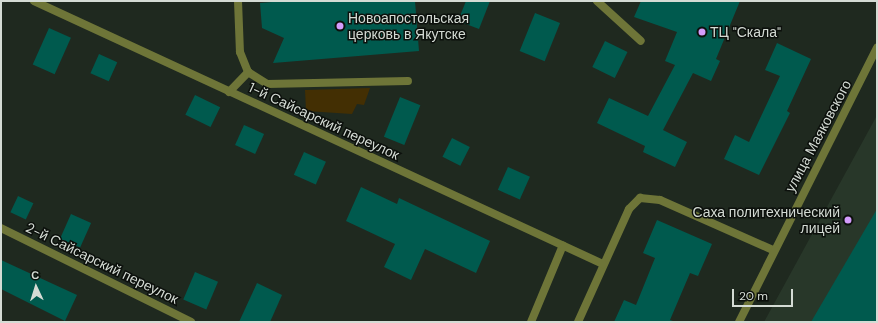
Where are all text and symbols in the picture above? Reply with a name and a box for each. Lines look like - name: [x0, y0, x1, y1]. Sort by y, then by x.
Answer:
- place label: Новоапостольская церковь в Якутске: [348, 10, 469, 42]
- marker: Новоапостольская церковь в Якутске: [335, 21, 345, 31]
- place label: ТЦ "Скала": [710, 24, 781, 40]
- marker: ТЦ "Скала": [697, 27, 707, 37]
- street label: улица Маяковского: [781, 77, 855, 195]
- street label: 1-й Сайсарский переулок: [246, 79, 402, 163]
- place label: Саха политехнический лицей: [692, 204, 840, 236]
- marker: Саха политехнический лицей: [843, 215, 853, 225]
- street label: 2-й Сайсарский переулок: [23, 219, 181, 307]
- north arrow: [16, 267, 56, 307]
- scale bar: [734, 281, 795, 307]
- text: 20 m: [739, 288, 768, 304]

